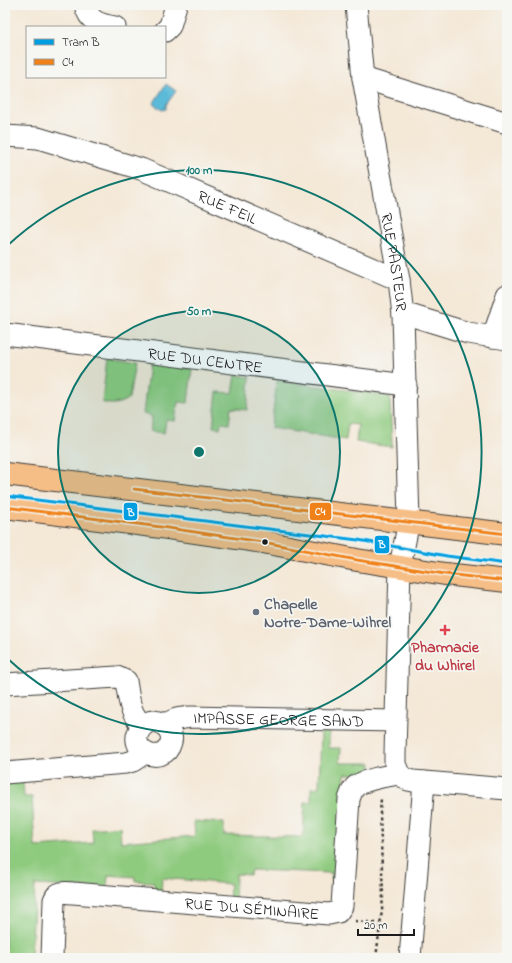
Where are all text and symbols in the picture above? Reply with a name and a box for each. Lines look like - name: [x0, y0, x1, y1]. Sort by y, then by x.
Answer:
- legend: [26, 26, 166, 78]
- text: Tram B: [62, 34, 99, 52]
- text: C4: [62, 54, 74, 72]
- text: 100 m: [186, 162, 213, 180]
- street label: RUE FEIL: [193, 185, 260, 232]
- street label: RUE PASTEUR: [373, 211, 412, 313]
- text: 50 m: [187, 303, 212, 321]
- street label: RUE DU CENTRE: [146, 342, 264, 381]
- centre of rings: [192, 445, 206, 459]
- line badge: B: [123, 502, 138, 521]
- line badge: C4: [309, 502, 332, 521]
- text: C4: [315, 504, 326, 520]
- text: B: [126, 505, 135, 521]
- line badge: B: [374, 535, 390, 554]
- unlabelled marker: [260, 537, 270, 547]
- text: B: [377, 537, 386, 553]
- place label: Chapelle Notre-Dame-Wihrel: [264, 593, 391, 635]
- marker: Chapelle Notre-Dame-Wihrel: [251, 607, 261, 617]
- marker: Pharmacie du Whirel: [440, 625, 450, 635]
- place label: Pharmacie du Whirel: [411, 636, 480, 678]
- street label: IMPASSE GEORGE SAND: [193, 707, 364, 734]
- street label: RUE DU SÉMINAIRE: [184, 892, 320, 927]
- scale bar: [358, 911, 414, 937]
- text: 20 m: [364, 917, 387, 935]

